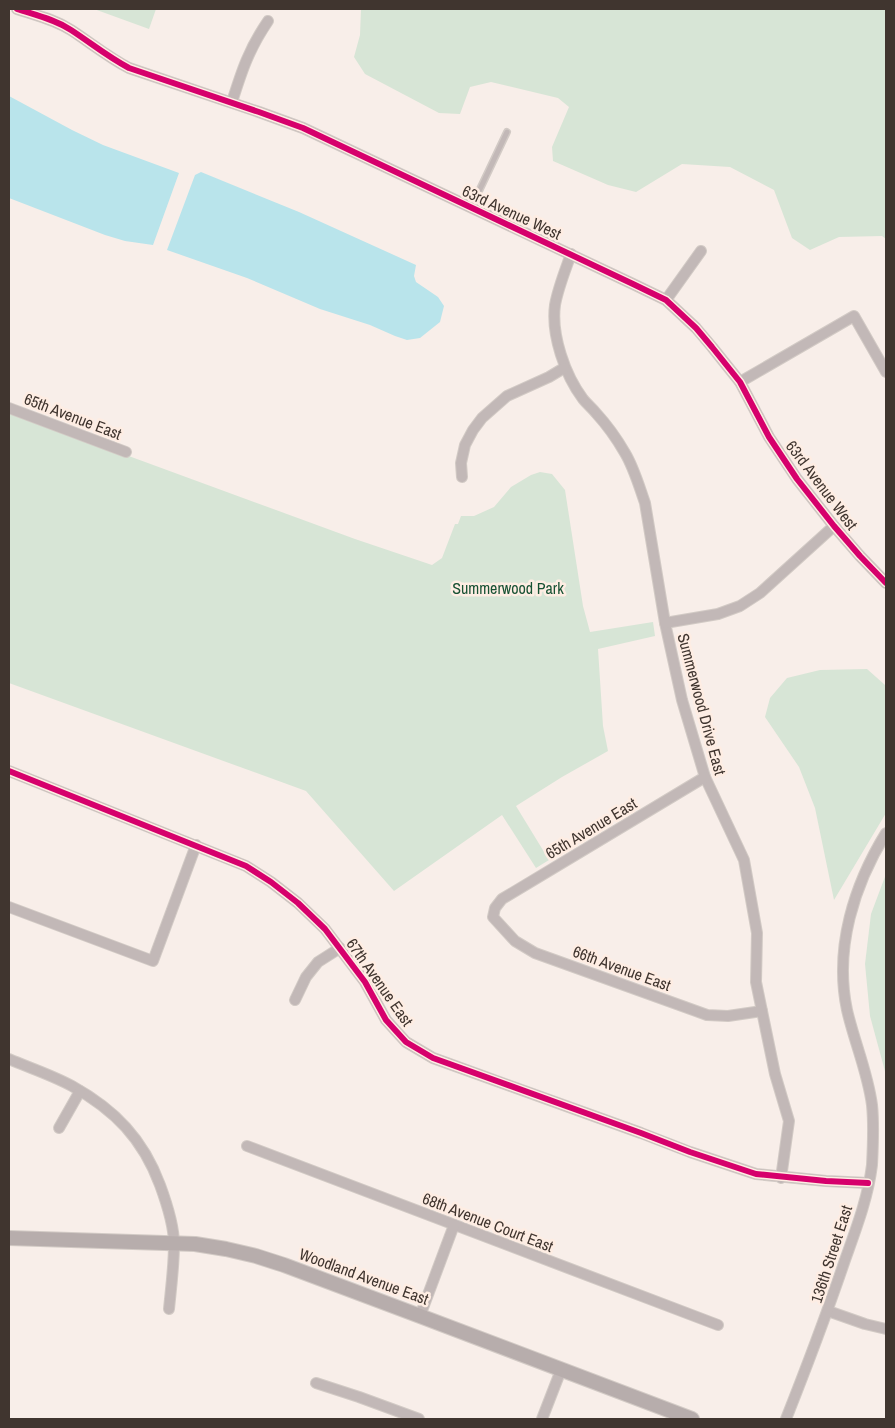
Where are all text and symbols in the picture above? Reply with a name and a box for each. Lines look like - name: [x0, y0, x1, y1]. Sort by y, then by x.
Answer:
- street label: 63rd Avenue West: [459, 179, 565, 245]
- street label: 65th Avenue East: [21, 387, 125, 445]
- street label: 63rd Avenue West: [781, 436, 863, 535]
- park label: Summerwood Park: [452, 577, 564, 599]
- street label: Summerwood Drive East: [673, 631, 732, 778]
- street label: 65th Avenue East: [541, 792, 641, 864]
- street label: 67th Avenue East: [342, 934, 419, 1031]
- street label: 66th Avenue East: [570, 940, 674, 996]
- street label: 68th Avenue Court East: [419, 1187, 557, 1257]
- street label: 136th Street East: [805, 1202, 857, 1306]
- street label: Woodland Avenue East: [296, 1242, 432, 1310]

